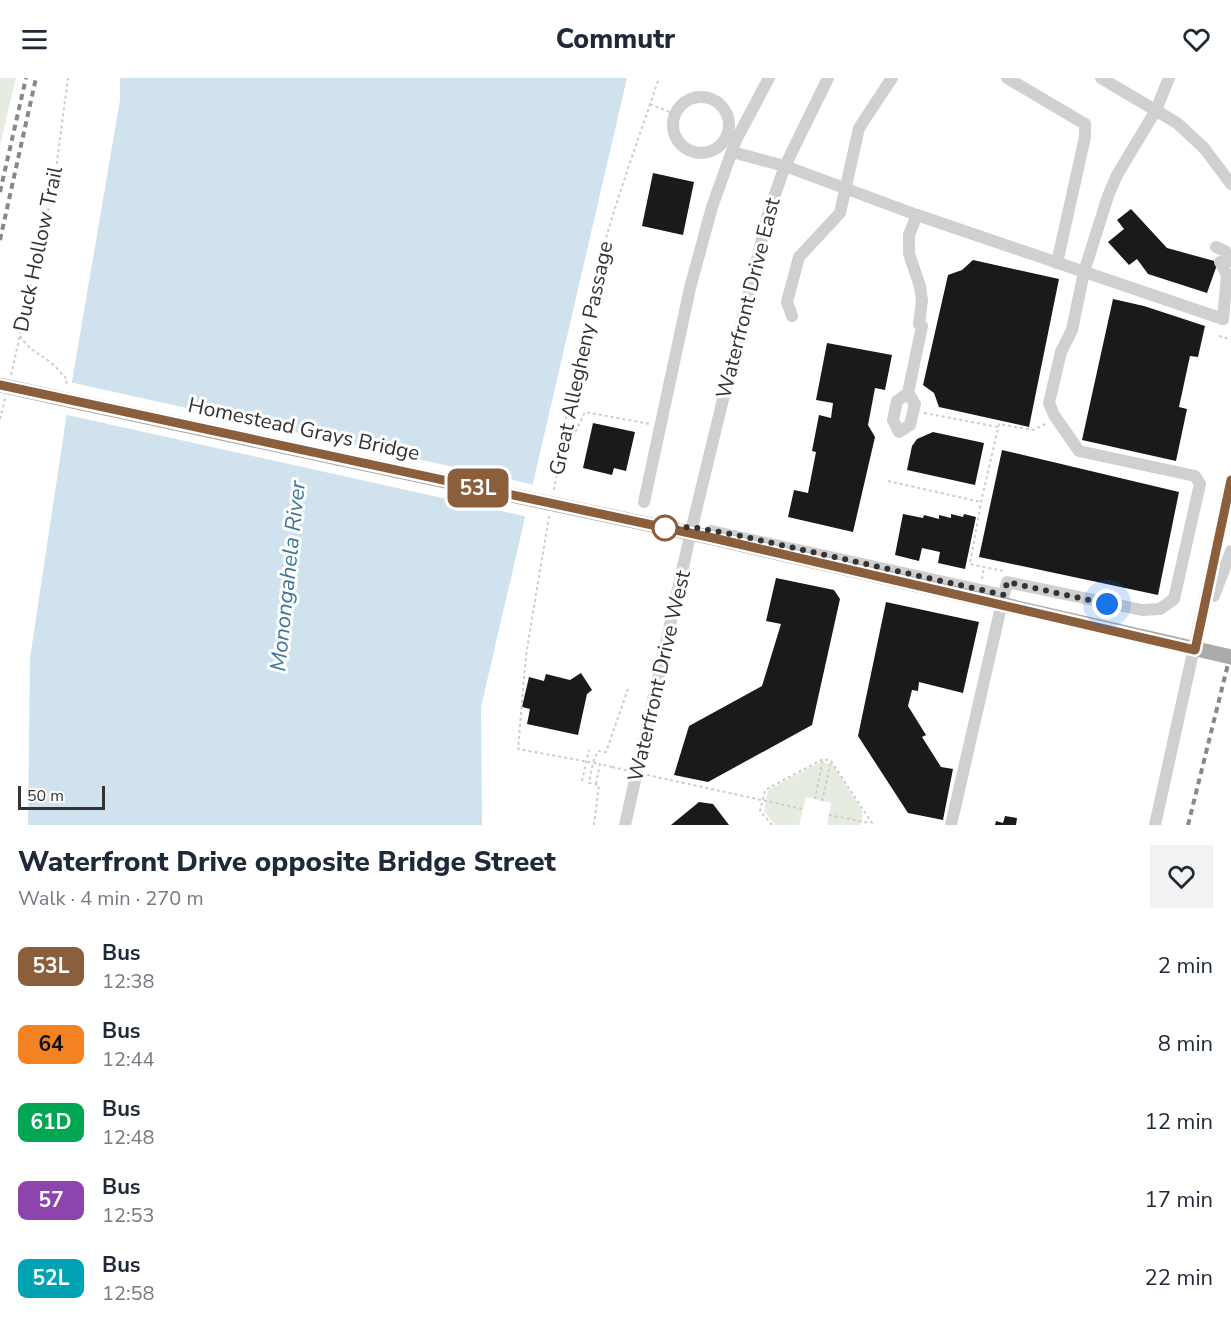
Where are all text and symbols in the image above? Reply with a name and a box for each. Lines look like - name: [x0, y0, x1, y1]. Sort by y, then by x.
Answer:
- text: Commutr: [556, 21, 675, 58]
- icon: menu: [18, 23, 51, 56]
- icon: heart: [1180, 23, 1213, 56]
- street label: Duck Hollow Trail: [7, 163, 69, 334]
- street label: Waterfront Drive East: [709, 194, 787, 401]
- street label: Great Allegheny Passage: [542, 238, 620, 478]
- street label: Homestead Grays Bridge: [186, 391, 422, 467]
- line badge: 53L: [444, 468, 512, 508]
- text: 53L: [459, 474, 497, 502]
- water label: Monongahela River: [263, 478, 313, 673]
- unlabelled marker: [652, 515, 678, 541]
- street label: Waterfront Drive West: [621, 567, 697, 784]
- your location: [1092, 589, 1122, 619]
- scale bar: [18, 783, 105, 810]
- text: 50 m: [27, 785, 64, 807]
- text: Waterfront Drive opposite Bridge Street: [18, 843, 556, 881]
- button: heart: [1150, 845, 1213, 908]
- text: Walk · 4 min · 270 m: [18, 885, 204, 912]
- text: Bus: [102, 938, 141, 968]
- text: 2 min: [1158, 951, 1213, 981]
- text: 53L: [32, 952, 70, 980]
- text: 12:38: [102, 968, 155, 995]
- text: Bus: [102, 1016, 141, 1046]
- text: 8 min: [1158, 1029, 1213, 1059]
- text: 64: [38, 1030, 64, 1058]
- text: 12:44: [102, 1046, 155, 1073]
- text: Bus: [102, 1094, 141, 1124]
- text: 12 min: [1145, 1107, 1213, 1137]
- text: 61D: [30, 1108, 72, 1136]
- text: 12:48: [102, 1124, 155, 1151]
- text: Bus: [102, 1172, 141, 1202]
- text: 17 min: [1145, 1185, 1213, 1215]
- text: 57: [38, 1186, 64, 1214]
- text: 12:53: [102, 1202, 155, 1229]
- text: Bus: [102, 1250, 141, 1280]
- text: 22 min: [1145, 1263, 1213, 1293]
- text: 52L: [32, 1264, 70, 1292]
- text: 12:58: [102, 1280, 155, 1307]

